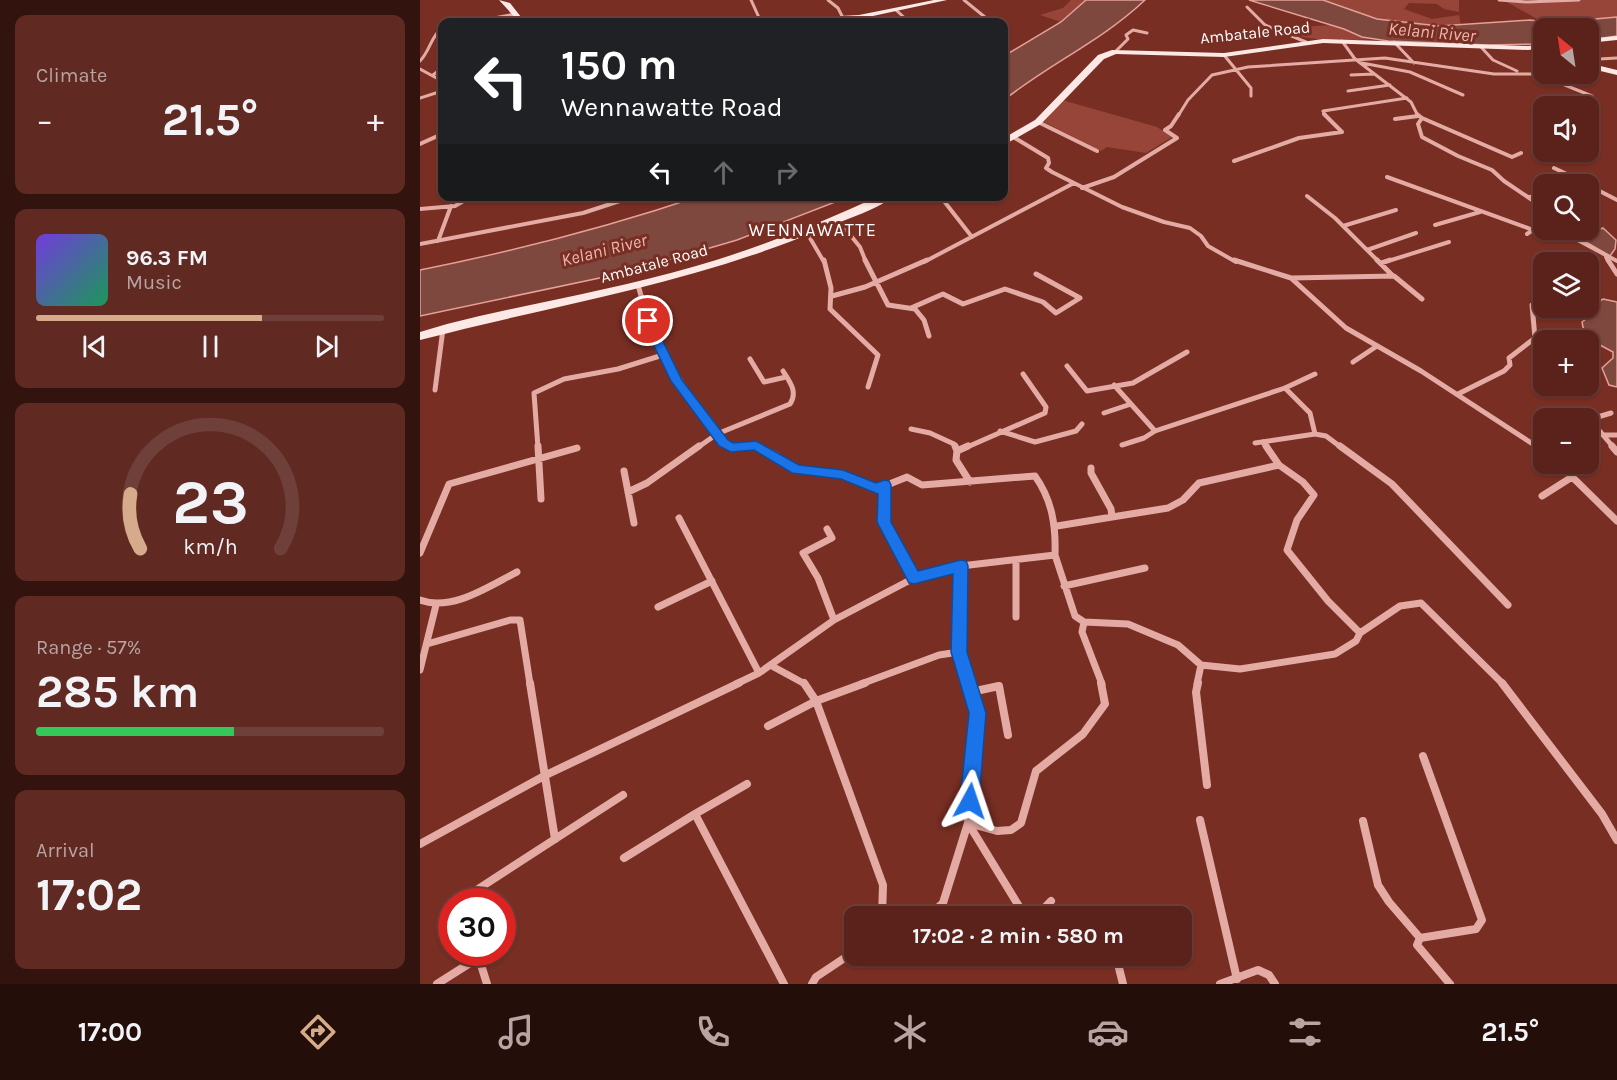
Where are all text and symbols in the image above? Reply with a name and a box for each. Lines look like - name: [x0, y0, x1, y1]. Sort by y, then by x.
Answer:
- street label: Ambatale Road: [1199, 17, 1311, 48]
- water label: Kelani River: [1387, 17, 1477, 47]
- north arrow: [1533, 18, 1599, 84]
- map controls: [1533, 18, 1599, 474]
- text: 150 m: [561, 40, 677, 90]
- icon: left: [462, 42, 540, 120]
- text: Climate: [36, 64, 107, 87]
- text: Wennawatte Road: [561, 91, 783, 123]
- text: 21.5°: [162, 94, 258, 146]
- button: sound: [1533, 96, 1599, 162]
- text: −: [36, 101, 53, 139]
- text: +: [367, 101, 384, 139]
- icon: left: [644, 156, 677, 189]
- icon: ahead: [707, 156, 740, 189]
- icon: right: [770, 156, 803, 189]
- button: search: [1533, 174, 1599, 240]
- district label: WENNAWATTE: [749, 219, 877, 241]
- water label: Kelani River: [559, 229, 650, 271]
- street label: Ambatale Road: [598, 240, 710, 287]
- text: 96.3 FM: [126, 245, 208, 271]
- button: layers: [1533, 252, 1599, 318]
- text: Music: [126, 271, 182, 294]
- pin: [622, 295, 673, 346]
- icon: arrive: [631, 304, 664, 337]
- icon: previous: [78, 330, 111, 363]
- icon: pause: [194, 330, 227, 363]
- icon: next: [310, 330, 343, 363]
- button: +: [1533, 330, 1599, 396]
- button: −: [1533, 408, 1599, 474]
- text: 23: [172, 466, 248, 539]
- text: km/h: [183, 534, 237, 559]
- text: Range · 57%: [36, 636, 141, 659]
- text: 285 km: [36, 666, 199, 718]
- position arrow: [938, 769, 1002, 833]
- text: Arrival: [36, 839, 95, 862]
- text: 17:02: [36, 869, 142, 921]
- speed limit sign: 30: [438, 888, 516, 966]
- text: 17:02 · 2 min · 580 m: [912, 923, 1124, 949]
- icon: directions: [297, 1011, 339, 1053]
- icon: music: [495, 1011, 537, 1053]
- icon: phone: [692, 1011, 734, 1053]
- icon: climate: [889, 1011, 931, 1053]
- icon: car: [1087, 1011, 1129, 1053]
- icon: filters: [1284, 1011, 1326, 1053]
- text: 17:00: [78, 1016, 142, 1048]
- text: 21.5°: [1481, 1016, 1539, 1048]

